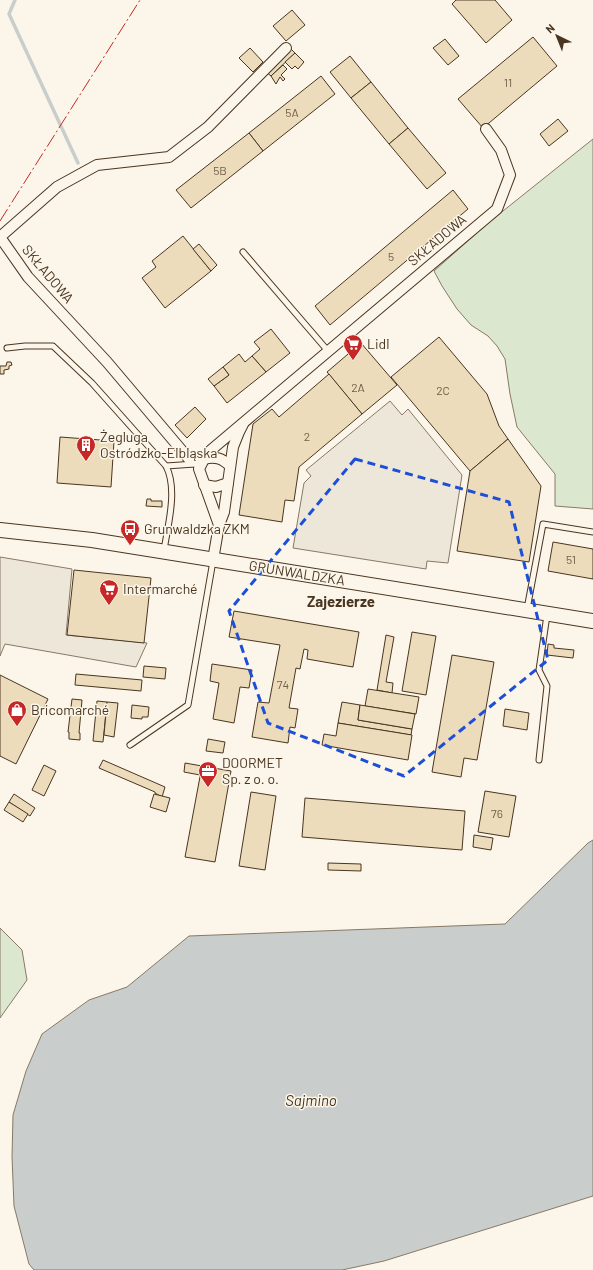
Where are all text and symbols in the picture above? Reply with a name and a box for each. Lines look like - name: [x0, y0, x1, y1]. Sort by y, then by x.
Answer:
- north arrow: [537, 16, 577, 56]
- text: N: [543, 21, 557, 36]
- house number: 11: [504, 75, 512, 89]
- house number: 5A: [285, 105, 299, 119]
- house number: 5B: [213, 163, 227, 177]
- street label: SKŁADOWA: [404, 210, 470, 269]
- street label: SKŁADOWA: [19, 241, 78, 307]
- house number: 5: [388, 249, 394, 263]
- supermarket icon: Lidl: [342, 333, 364, 361]
- place label: Lidl: [367, 335, 389, 352]
- house number: 2A: [351, 380, 365, 394]
- house number: 2C: [436, 383, 450, 397]
- place label: Żegluga Ostródzko-Elbląska: [100, 428, 217, 461]
- house number: 2: [304, 429, 310, 443]
- building icon: Żegluga Ostródzko-Elbląska: [75, 434, 97, 462]
- bus stop icon: Grunwaldzka ZKM: [119, 518, 141, 546]
- place label: Grunwaldzka ZKM: [144, 520, 250, 537]
- house number: 51: [566, 552, 576, 566]
- street label: GRUNWALDZKA: [248, 557, 347, 589]
- supermarket icon: Intermarché: [98, 578, 120, 606]
- place label: Intermarché: [123, 580, 198, 597]
- district label: Zajezierze: [307, 592, 375, 610]
- house number: 74: [277, 677, 289, 691]
- shop icon: Bricomarché: [6, 699, 28, 727]
- place label: Bricomarché: [31, 701, 109, 718]
- place label: DOORMET Sp. z o. o.: [222, 754, 283, 787]
- office icon: DOORMET Sp. z o. o.: [197, 760, 219, 788]
- house number: 76: [491, 806, 503, 820]
- water label: Sajmino: [285, 1091, 337, 1109]

